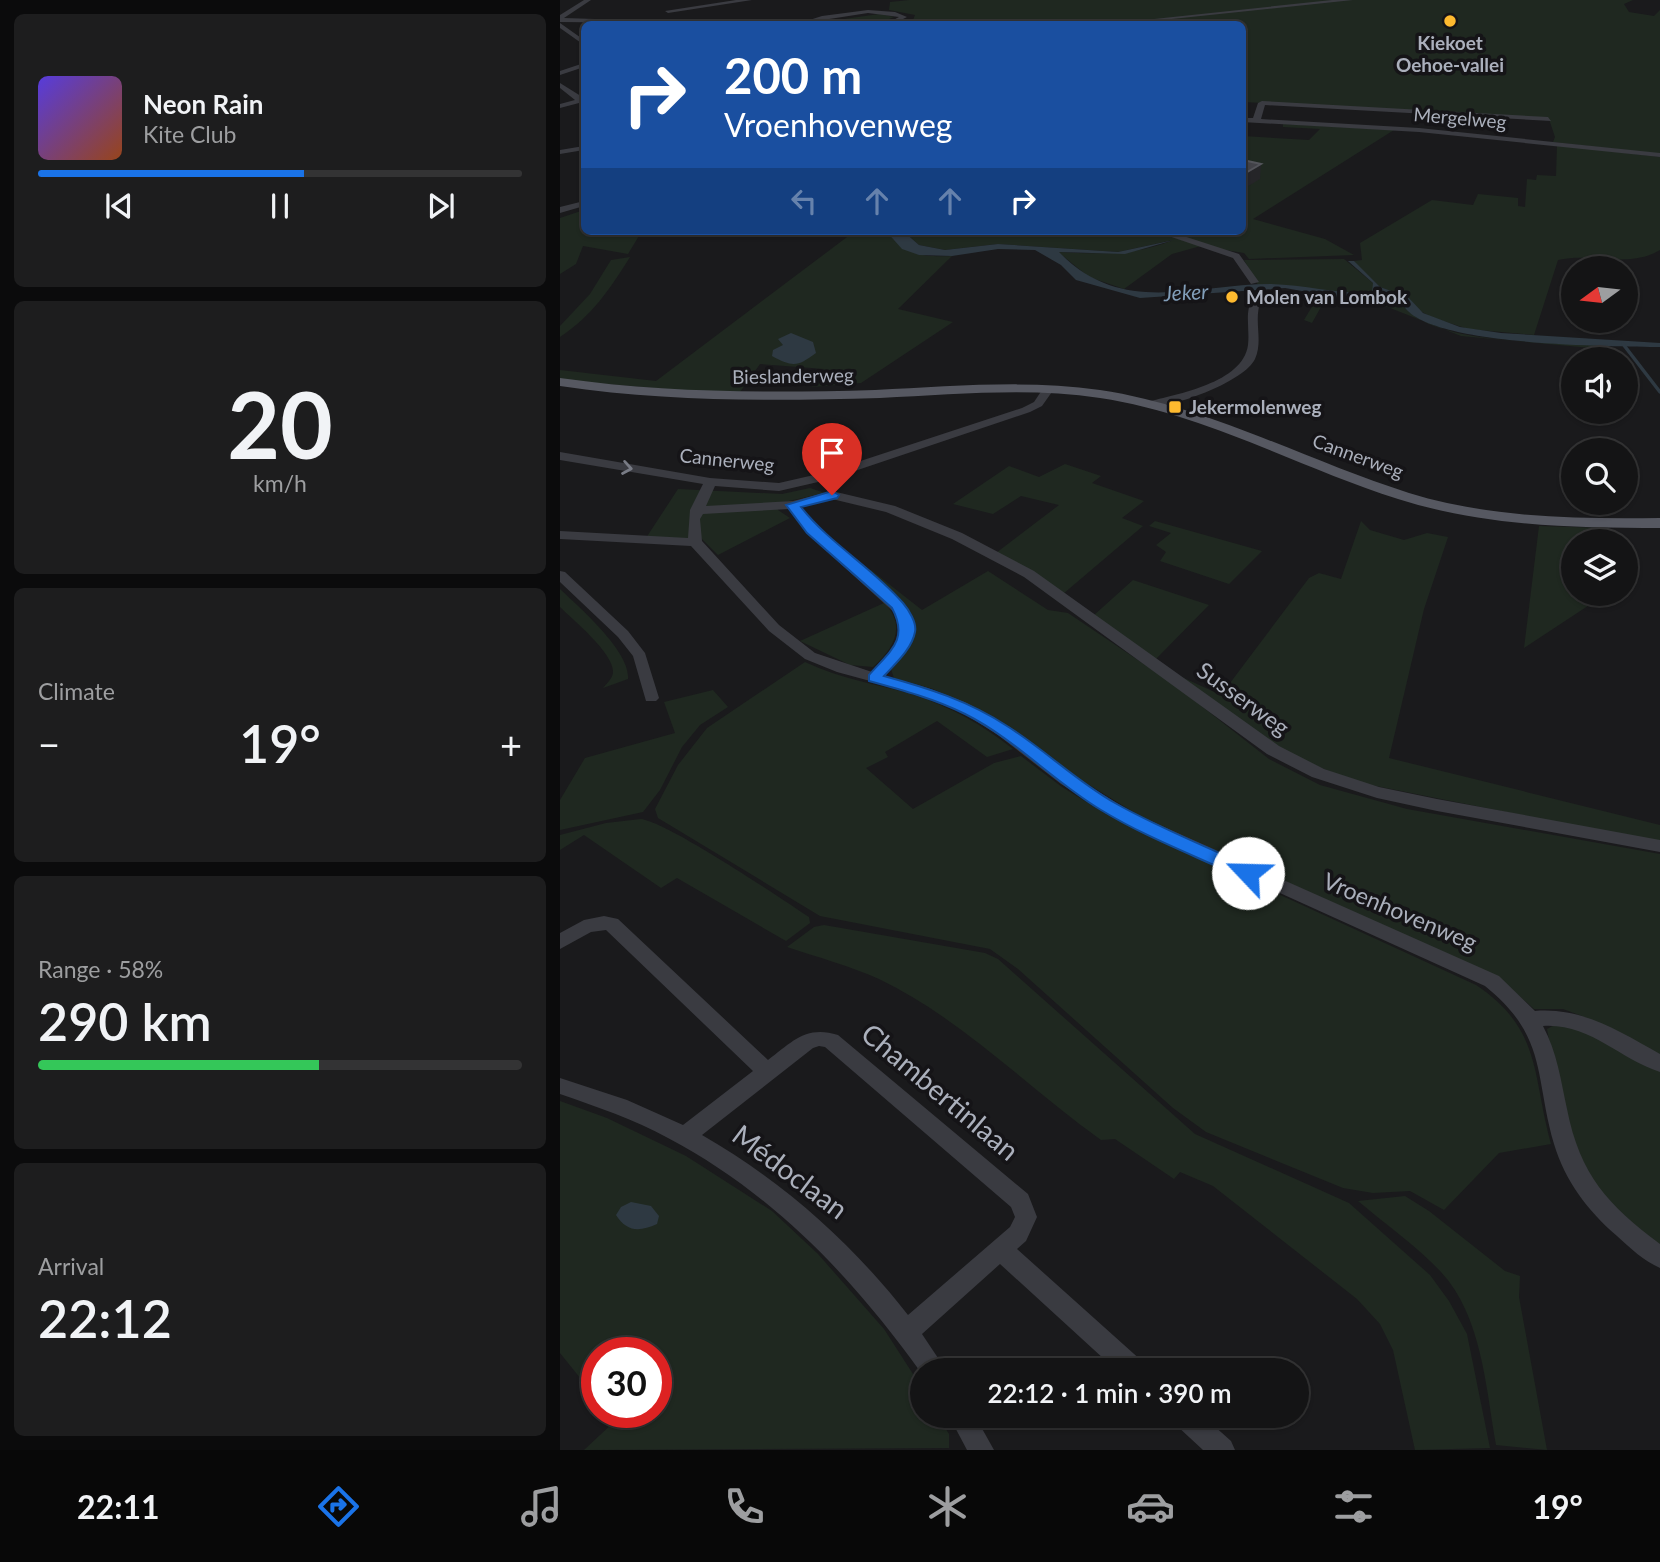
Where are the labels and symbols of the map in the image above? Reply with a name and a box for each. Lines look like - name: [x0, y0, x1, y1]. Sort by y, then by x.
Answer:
- marker: Kiekoet Oehoe-vallei: [1442, 13, 1458, 29]
- place label: Kiekoet Oehoe-vallei: [1396, 31, 1504, 76]
- street label: Mergelweg: [1413, 102, 1507, 133]
- north arrow: [1561, 256, 1638, 332]
- water label: Jeker: [1162, 278, 1210, 305]
- place label: Molen van Lombok: [1246, 285, 1408, 308]
- marker: Molen van Lombok: [1224, 289, 1240, 305]
- street label: Bieslanderweg: [732, 363, 854, 388]
- place label: Jekermolenweg: [1189, 395, 1322, 418]
- marker: Jekermolenweg: [1167, 399, 1183, 415]
- pin: [802, 423, 862, 495]
- street label: Cannerweg: [1310, 428, 1407, 483]
- street label: Cannerweg: [679, 443, 776, 476]
- one-way arrow: [621, 460, 633, 475]
- street label: Susserweg: [1192, 655, 1295, 741]
- position arrow: [1211, 836, 1285, 910]
- street label: Vroenhovenweg: [1319, 866, 1481, 956]
- street label: Chambertinlaan: [855, 1016, 1026, 1167]
- street label: Médoclaan: [726, 1117, 855, 1226]
- speed limit sign: 30: [581, 1337, 672, 1428]

